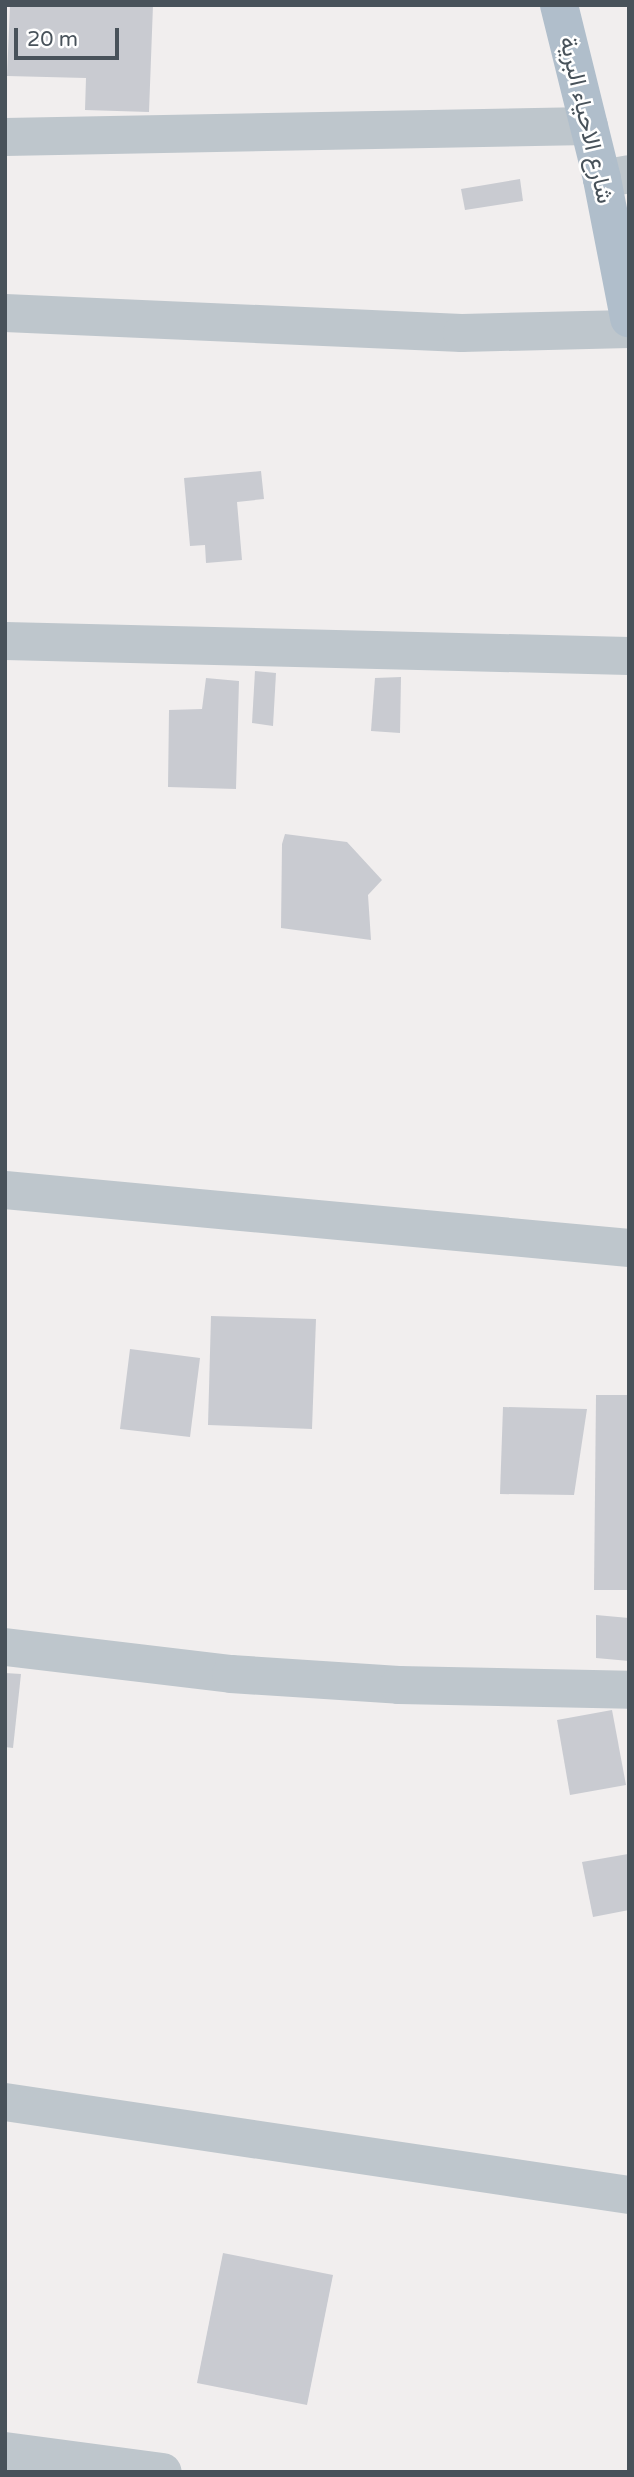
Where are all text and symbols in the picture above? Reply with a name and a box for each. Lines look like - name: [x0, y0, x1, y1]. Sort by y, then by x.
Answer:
- scale bar: [18, 14, 122, 58]
- text: 20 m: [27, 27, 78, 52]
- street label: شارع الاحياء البرية: [553, 34, 619, 206]

